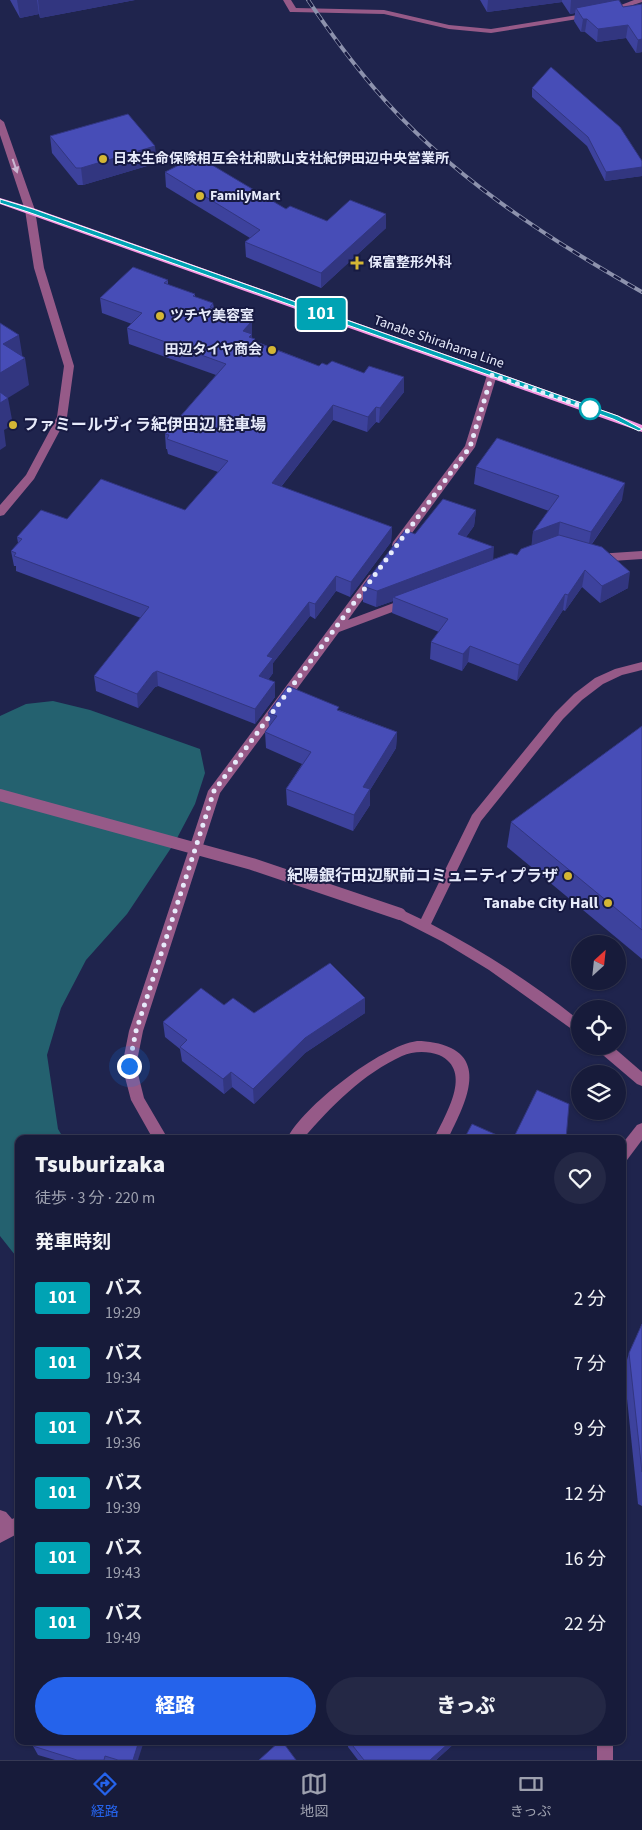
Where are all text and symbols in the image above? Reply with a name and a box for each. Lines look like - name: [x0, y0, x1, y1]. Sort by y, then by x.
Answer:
- place label: 日本生命保険相互会社和歌山支社紀伊田辺中央営業所: [113, 149, 449, 169]
- marker: 日本生命保険相互会社和歌山支社紀伊田辺中央営業所: [97, 153, 109, 165]
- one-way arrow: [11, 159, 19, 174]
- place label: FamilyMart: [210, 186, 281, 206]
- marker: FamilyMart: [194, 190, 206, 202]
- place label: 保富整形外科: [368, 253, 452, 273]
- marker: 保富整形外科: [350, 256, 364, 270]
- line badge: 101: [292, 298, 350, 330]
- text: 101: [307, 301, 335, 326]
- place label: ツチヤ美容室: [170, 306, 254, 326]
- marker: ツチヤ美容室: [154, 310, 166, 322]
- street label: Tanabe Shirahama Line: [371, 310, 507, 374]
- place label: 田辺タイヤ商会: [164, 340, 262, 360]
- marker: 田辺タイヤ商会: [266, 344, 278, 356]
- unlabelled marker: [579, 398, 601, 420]
- place label: ファミールヴィラ紀伊田辺 駐車場: [23, 414, 266, 436]
- marker: ファミールヴィラ紀伊田辺 駐車場: [7, 419, 19, 431]
- place label: 紀陽銀行田辺駅前コミュニティプラザ: [287, 865, 558, 887]
- marker: 紀陽銀行田辺駅前コミュニティプラザ: [562, 870, 574, 882]
- place label: Tanabe City Hall: [484, 892, 598, 914]
- marker: Tanabe City Hall: [602, 897, 614, 909]
- north arrow: [571, 935, 626, 990]
- map controls: [571, 935, 626, 1120]
- button: locate: [571, 1000, 626, 1055]
- your location: [117, 1054, 142, 1079]
- button: layers: [571, 1065, 626, 1120]
- text: Tsuburizaka: [35, 1147, 165, 1182]
- button: heart: [554, 1152, 606, 1204]
- text: 徒歩 · 3 分 · 220 m: [35, 1187, 155, 1209]
- text: 発車時刻: [35, 1229, 111, 1256]
- text: バス: [105, 1275, 143, 1302]
- text: 101: [48, 1285, 77, 1310]
- text: 2 分: [574, 1286, 606, 1313]
- text: 19:29: [105, 1302, 141, 1324]
- text: バス: [105, 1340, 143, 1367]
- text: 101: [48, 1350, 77, 1375]
- text: 7 分: [574, 1351, 606, 1378]
- text: 19:34: [105, 1367, 141, 1389]
- text: バス: [105, 1405, 143, 1432]
- text: 101: [48, 1415, 77, 1440]
- text: 9 分: [574, 1416, 606, 1443]
- text: 19:36: [105, 1432, 141, 1454]
- text: バス: [105, 1470, 143, 1497]
- text: 101: [48, 1480, 77, 1505]
- text: 12 分: [564, 1481, 606, 1508]
- text: 19:39: [105, 1497, 141, 1519]
- text: バス: [105, 1535, 143, 1562]
- text: 101: [48, 1545, 77, 1570]
- text: 16 分: [564, 1546, 606, 1573]
- text: 19:43: [105, 1562, 141, 1584]
- text: バス: [105, 1600, 143, 1627]
- text: 101: [48, 1610, 77, 1635]
- text: 22 分: [564, 1611, 606, 1638]
- text: 19:49: [105, 1627, 141, 1649]
- button: 経路: [35, 1677, 316, 1735]
- button: きっぷ: [326, 1677, 606, 1735]
- tab: 経路: [91, 1770, 119, 1822]
- tab: 地図: [300, 1770, 328, 1822]
- tab: きっぷ: [510, 1770, 551, 1822]

